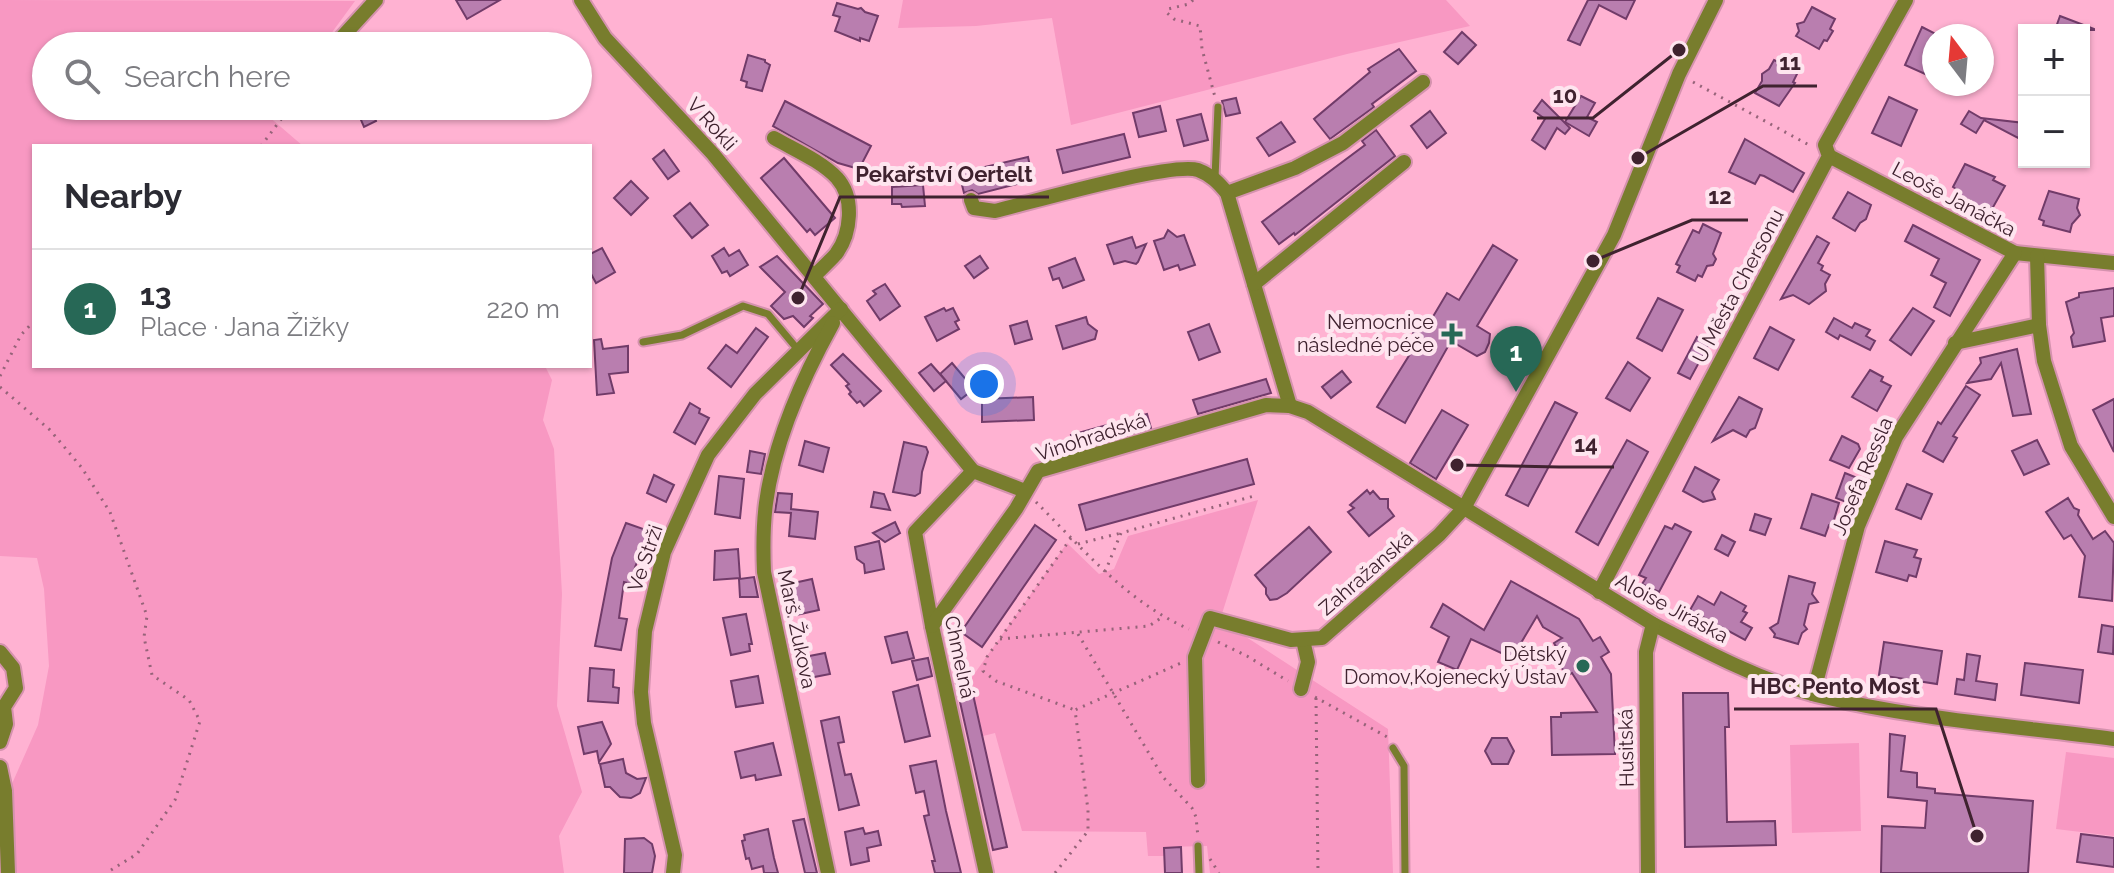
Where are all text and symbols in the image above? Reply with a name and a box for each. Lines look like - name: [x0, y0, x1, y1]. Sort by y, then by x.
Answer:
- north arrow: [1922, 24, 1994, 96]
- map controls: [2018, 24, 2090, 168]
- button: +: [2018, 24, 2090, 96]
- search box: [32, 32, 592, 120]
- callout: 11: [1763, 40, 1817, 86]
- text: 11: [1779, 49, 1801, 75]
- icon: search: [60, 54, 104, 98]
- text: Search here: [124, 59, 291, 94]
- callout: 10: [1537, 72, 1593, 118]
- text: 10: [1553, 82, 1577, 108]
- street label: V Rokli: [682, 93, 742, 155]
- button: −: [2018, 96, 2090, 168]
- callout: Pekařství Oertelt: [840, 151, 1049, 197]
- street label: Leoše Janáčka: [1888, 156, 2020, 242]
- text: Pekařství Oertelt: [855, 161, 1033, 187]
- callout: 12: [1692, 174, 1748, 220]
- text: Nearby: [64, 176, 182, 216]
- text: 12: [1708, 183, 1732, 209]
- street label: U Města Chersonu: [1687, 205, 1789, 367]
- text: 13: [140, 277, 172, 312]
- text: 1: [84, 294, 96, 324]
- text: 220 m: [486, 294, 560, 324]
- place label: Nemocnice následné péče: [1297, 310, 1434, 357]
- text: Place · Jana Žižky: [140, 312, 349, 342]
- marker: Nemocnice následné péče: [1441, 323, 1463, 345]
- pin: 1: [1490, 326, 1542, 392]
- your location: [964, 364, 1004, 404]
- street label: Vinohradská: [1033, 408, 1149, 466]
- street label: Josefa Ressla: [1826, 414, 1898, 538]
- callout: 14: [1559, 421, 1614, 467]
- text: 14: [1574, 431, 1598, 457]
- street label: Ve Strži: [622, 521, 668, 595]
- street label: Zahražanská: [1314, 526, 1418, 620]
- street label: Marš. Žukova: [773, 567, 822, 691]
- street label: Aloise Jiráska: [1612, 568, 1732, 648]
- street label: Chmelná: [940, 614, 980, 700]
- place label: Dětský Domov,Kojenecký Ústav: [1344, 642, 1567, 689]
- marker: Dětský Domov,Kojenecký Ústav: [1574, 657, 1592, 675]
- callout: HBC Pento Most: [1734, 663, 1936, 709]
- text: HBC Pento Most: [1750, 673, 1921, 699]
- street label: Husitská: [1613, 709, 1639, 787]

